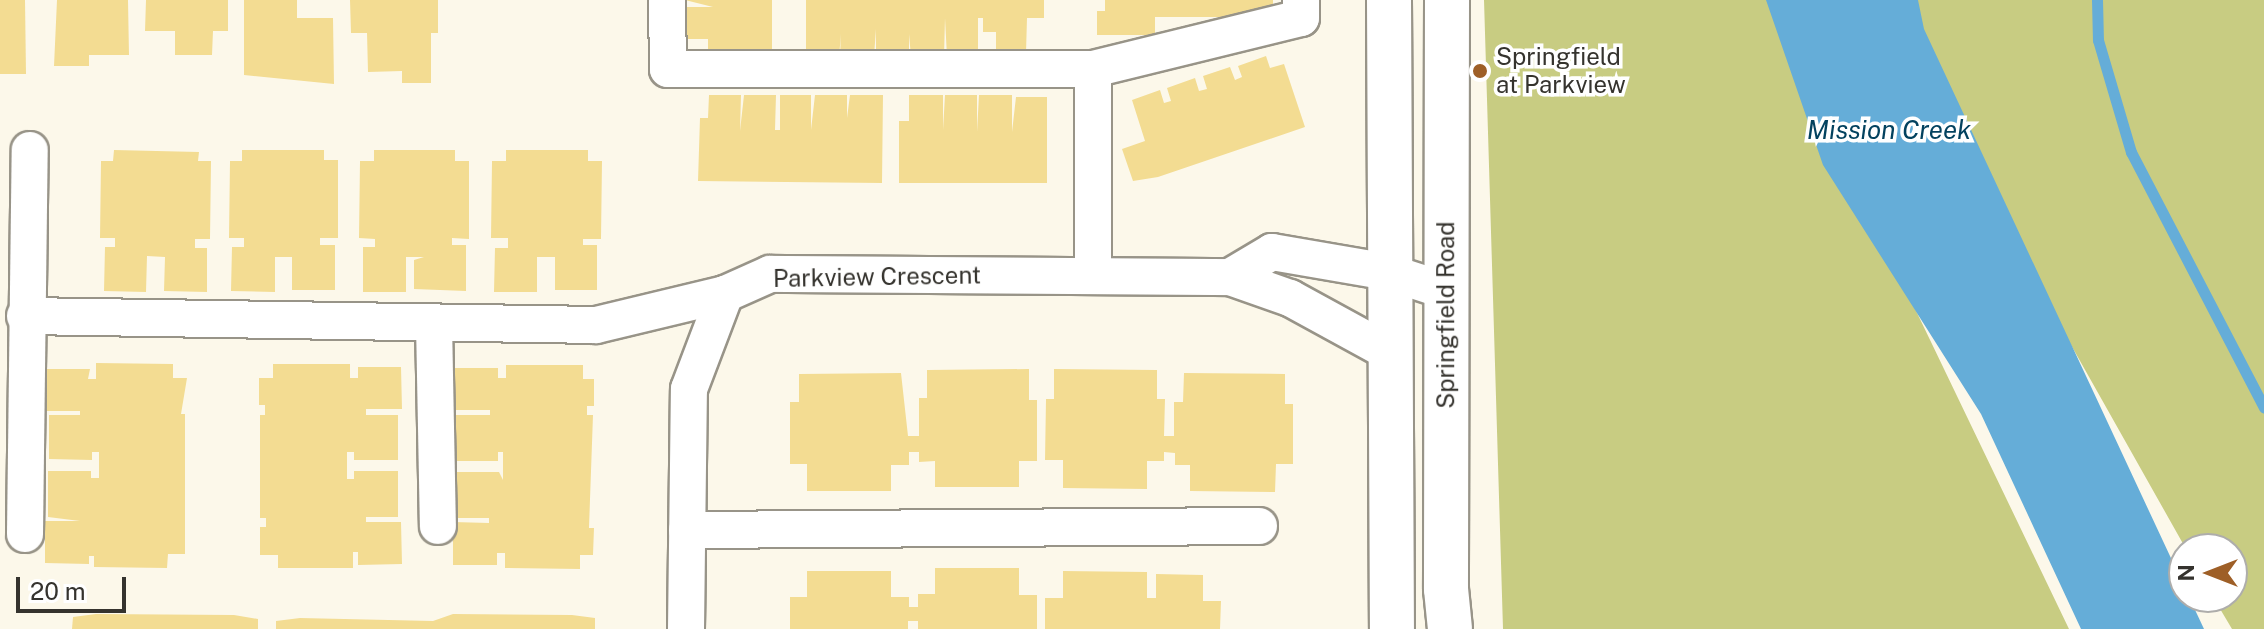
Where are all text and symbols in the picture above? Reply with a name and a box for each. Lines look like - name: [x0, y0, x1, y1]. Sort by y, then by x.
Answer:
- place label: Springfield at Parkview: [1496, 43, 1626, 99]
- marker: Springfield at Parkview: [1471, 62, 1489, 80]
- water label: Mission Creek: [1807, 114, 1971, 146]
- street label: Springfield Road: [1432, 221, 1460, 409]
- street label: Parkview Crescent: [773, 261, 981, 293]
- north arrow: [2168, 533, 2248, 613]
- scale bar: [20, 561, 130, 611]
- text: N: [2173, 564, 2199, 582]
- text: 20 m: [30, 577, 86, 605]

